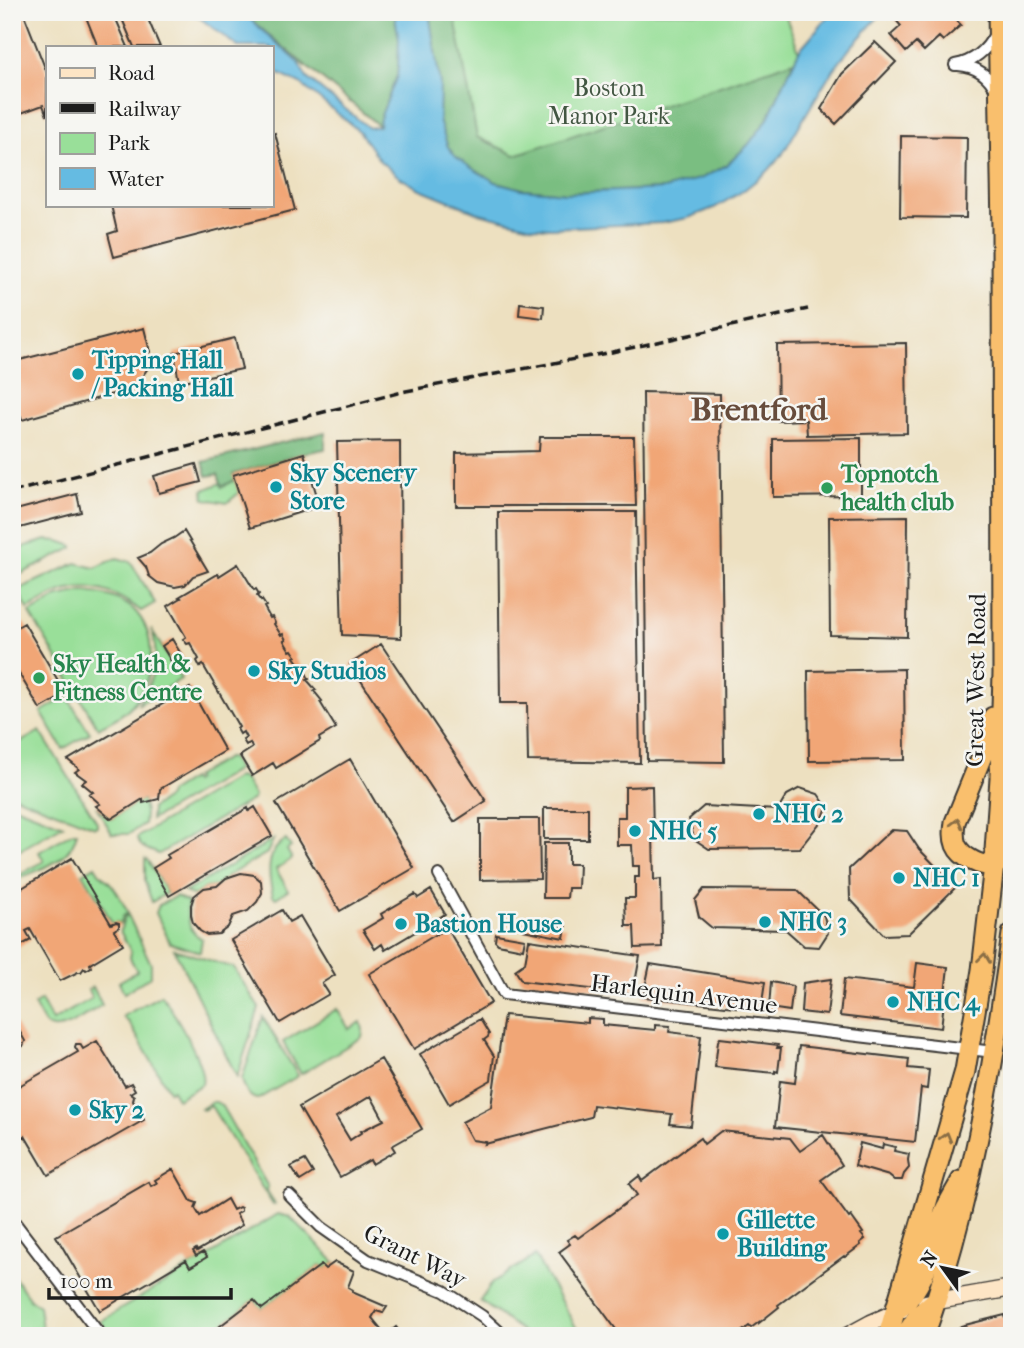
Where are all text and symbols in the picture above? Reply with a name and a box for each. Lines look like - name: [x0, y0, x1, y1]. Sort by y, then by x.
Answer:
- legend: [46, 46, 273, 206]
- text: Road: [108, 61, 155, 85]
- park label: Boston Manor Park: [548, 74, 671, 130]
- text: Railway: [108, 97, 182, 121]
- text: Park: [108, 131, 150, 155]
- text: Water: [107, 167, 164, 191]
- place label: Tipping Hall / Packing Hall: [91, 346, 234, 402]
- marker: Tipping Hall / Packing Hall: [70, 366, 86, 382]
- district label: Brentford: [691, 391, 829, 428]
- place label: Sky Scenery Store: [290, 459, 417, 515]
- place label: Topnotch health club: [840, 460, 954, 516]
- marker: Sky Scenery Store: [268, 479, 284, 495]
- marker: Topnotch health club: [819, 480, 835, 496]
- street label: Great West Road: [960, 592, 992, 767]
- place label: Sky Health & Fitness Centre: [52, 650, 202, 706]
- place label: Sky Studios: [268, 657, 386, 685]
- marker: Sky Studios: [246, 663, 262, 679]
- marker: Sky Health & Fitness Centre: [31, 670, 47, 686]
- place label: NHC 2: [773, 800, 844, 828]
- marker: NHC 2: [751, 806, 767, 822]
- place label: NHC 5: [649, 817, 718, 845]
- one-way arrow: [949, 817, 963, 829]
- marker: NHC 5: [627, 823, 643, 839]
- place label: NHC 1: [913, 864, 980, 892]
- marker: NHC 1: [891, 870, 907, 886]
- place label: NHC 3: [779, 908, 847, 936]
- place label: Bastion House: [415, 910, 562, 938]
- marker: NHC 3: [757, 914, 773, 930]
- marker: Bastion House: [393, 916, 409, 932]
- one-way arrow: [976, 952, 991, 963]
- street label: Harlequin Avenue: [589, 969, 779, 1019]
- place label: NHC 4: [907, 988, 981, 1017]
- marker: NHC 4: [885, 994, 901, 1010]
- place label: Sky 2: [89, 1096, 144, 1124]
- marker: Sky 2: [67, 1102, 83, 1118]
- one-way arrow: [938, 1131, 953, 1143]
- place label: Gillette Building: [737, 1206, 828, 1262]
- street label: Grant Way: [359, 1218, 472, 1294]
- marker: Gillette Building: [715, 1226, 731, 1242]
- north arrow: [908, 1232, 978, 1302]
- text: N: [916, 1247, 943, 1271]
- scale bar: [49, 1257, 231, 1301]
- text: 100 m: [60, 1269, 113, 1293]

